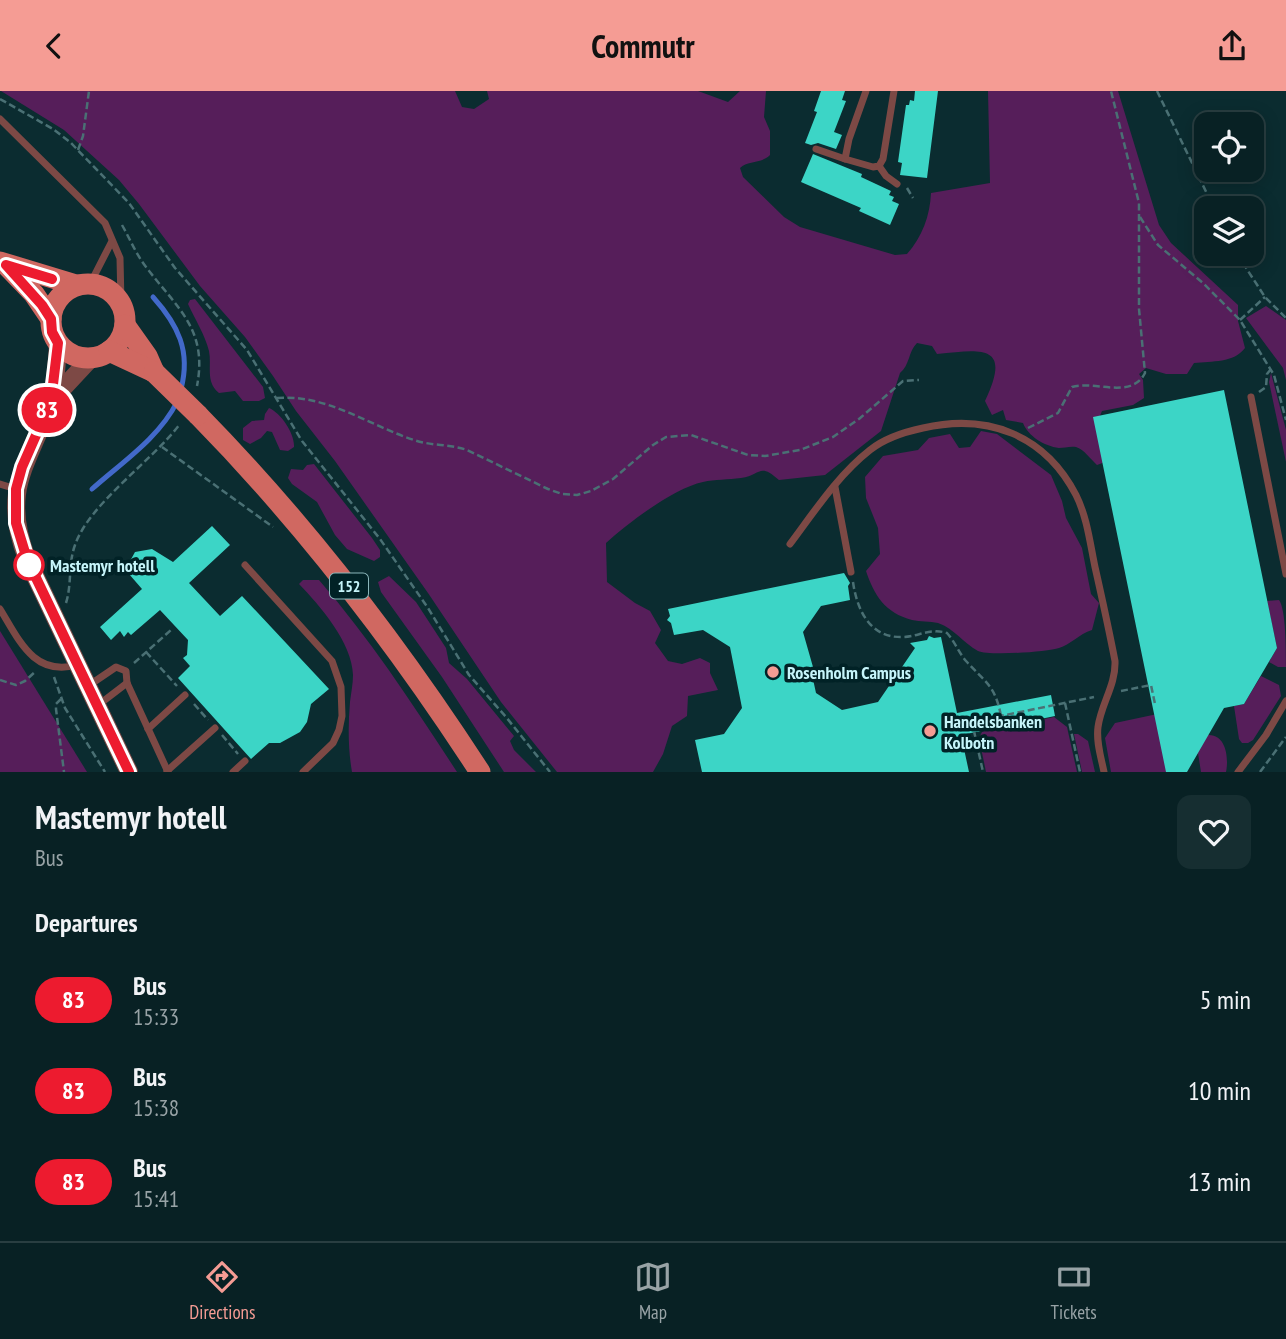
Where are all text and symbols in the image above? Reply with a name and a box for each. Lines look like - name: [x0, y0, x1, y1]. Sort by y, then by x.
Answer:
- text: Commutr: [591, 25, 695, 67]
- icon: back: [35, 27, 73, 65]
- icon: share: [1213, 27, 1251, 65]
- map controls: [1194, 112, 1264, 266]
- button: locate: [1194, 112, 1264, 182]
- button: layers: [1194, 196, 1264, 266]
- line badge: 83: [16, 387, 78, 433]
- text: 83: [36, 394, 58, 425]
- marker: Mastemyr hotell: [14, 550, 44, 580]
- place label: Mastemyr hotell: [50, 554, 155, 577]
- road number: 152: [330, 573, 368, 599]
- place label: Rosenholm Campus: [787, 661, 911, 684]
- marker: Rosenholm Campus: [765, 664, 781, 680]
- place label: Handelsbanken Kolbotn: [944, 710, 1042, 754]
- marker: Handelsbanken Kolbotn: [922, 723, 938, 739]
- text: Mastemyr hotell: [35, 795, 227, 838]
- button: heart: [1177, 795, 1251, 869]
- text: Bus: [35, 843, 64, 872]
- text: Departures: [35, 906, 138, 939]
- text: Bus: [133, 969, 166, 1002]
- text: 5 min: [1200, 983, 1251, 1016]
- text: 83: [62, 984, 85, 1015]
- text: 15:33: [133, 1002, 179, 1031]
- text: Bus: [133, 1060, 166, 1093]
- text: 10 min: [1188, 1074, 1251, 1107]
- text: 83: [62, 1075, 85, 1106]
- text: 15:38: [133, 1093, 179, 1122]
- text: Bus: [133, 1151, 166, 1184]
- text: 13 min: [1188, 1165, 1251, 1198]
- text: 83: [62, 1166, 85, 1197]
- text: 15:41: [133, 1184, 179, 1213]
- tab: Directions: [189, 1258, 255, 1324]
- tab: Map: [634, 1258, 672, 1324]
- tab: Tickets: [1051, 1258, 1097, 1324]

